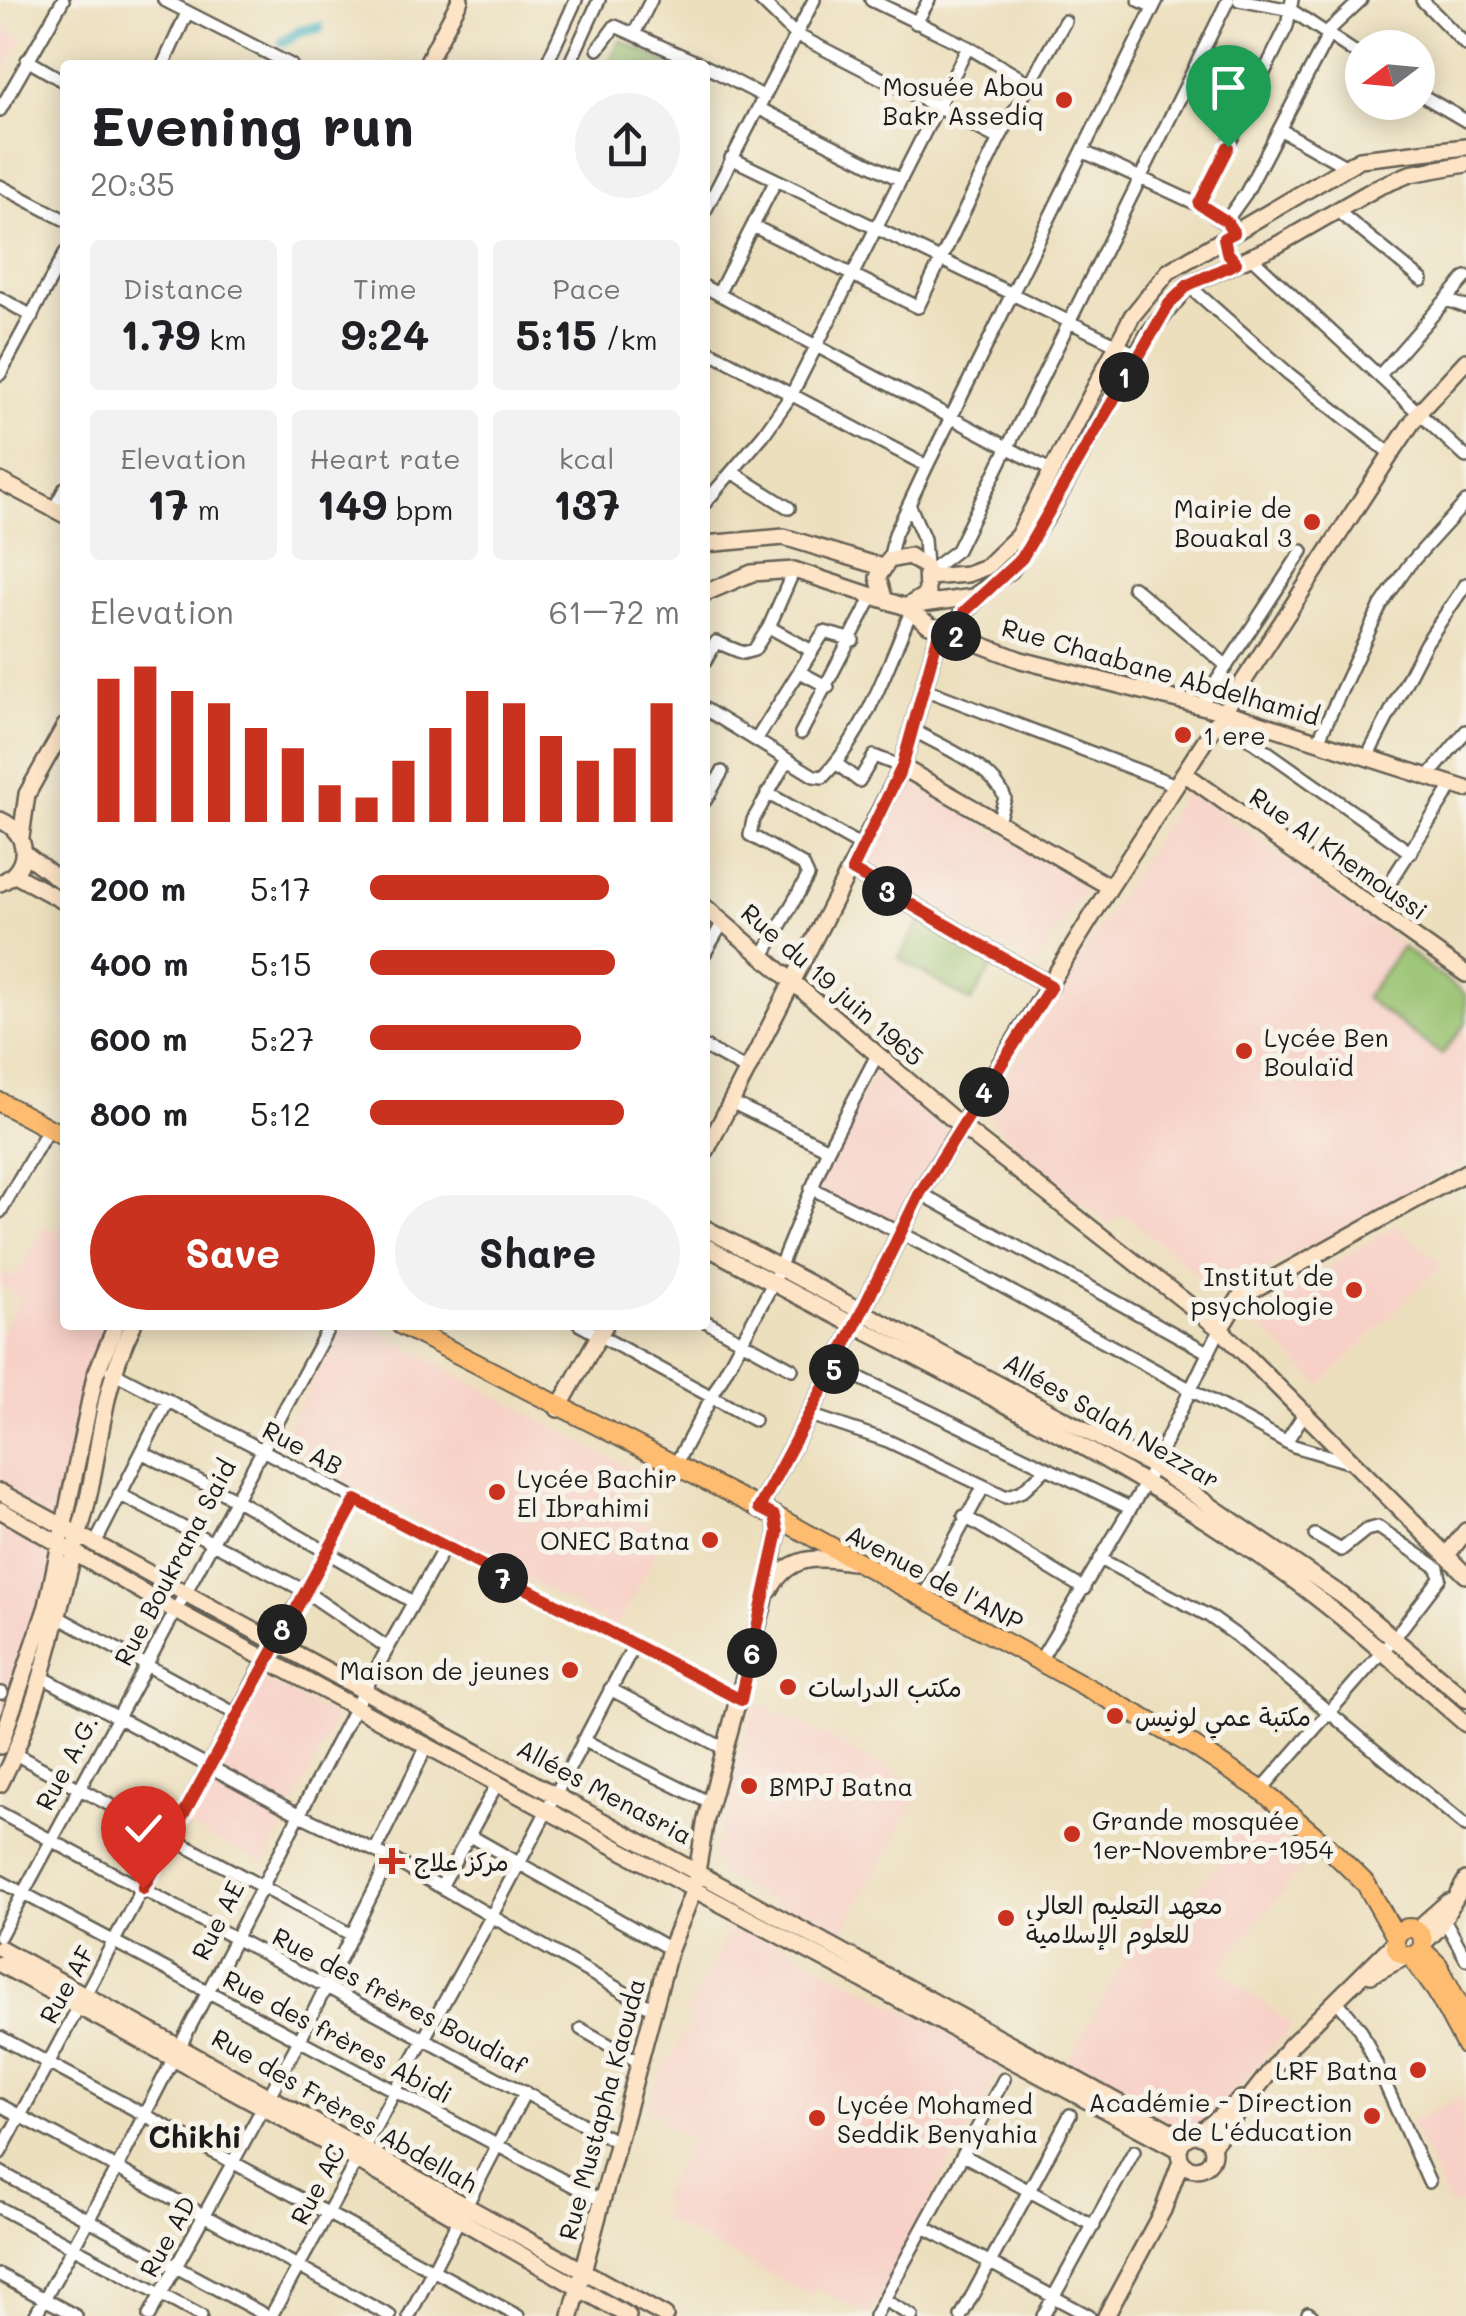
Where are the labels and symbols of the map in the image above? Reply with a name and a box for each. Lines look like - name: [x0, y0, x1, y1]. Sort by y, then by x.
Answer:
- north arrow: [1345, 30, 1435, 120]
- pin: [1186, 45, 1271, 148]
- place label: Mosuée Abou Bakr Assediq: [882, 70, 1044, 131]
- marker: Mosuée Abou Bakr Assediq: [1053, 89, 1075, 111]
- pin: 1: [1099, 352, 1149, 402]
- place label: Mairie de Bouakal 3: [1174, 492, 1292, 553]
- marker: Mairie de Bouakal 3: [1301, 511, 1323, 533]
- street label: Rue Chaabane Abdelhamid: [998, 610, 1324, 732]
- pin: 2: [931, 611, 981, 661]
- place label: 1 ere: [1203, 719, 1266, 751]
- marker: 1 ere: [1172, 724, 1194, 746]
- street label: Rue Al Khemoussi: [1244, 780, 1434, 926]
- pin: 3: [862, 866, 912, 916]
- street label: Rue du 19 juin 1965: [735, 896, 931, 1072]
- place label: Lycée Ben Boulaïd: [1264, 1021, 1389, 1082]
- marker: Lycée Ben Boulaïd: [1233, 1040, 1255, 1062]
- pin: 4: [959, 1067, 1009, 1117]
- place label: Institut de psychologie: [1191, 1260, 1334, 1322]
- marker: Institut de psychologie: [1343, 1279, 1365, 1301]
- pin: 5: [809, 1344, 859, 1394]
- street label: Allées Salah Nezzar: [998, 1345, 1226, 1495]
- street label: Rue AB: [258, 1413, 348, 1481]
- street label: Rue Boukrana Said: [106, 1453, 242, 1671]
- place label: Lycée Bachir El Ibrahimi: [517, 1462, 677, 1523]
- marker: Lycée Bachir El Ibrahimi: [486, 1481, 508, 1503]
- street label: Avenue de l'ANP: [841, 1517, 1029, 1637]
- place label: ONEC Batna: [540, 1524, 690, 1556]
- marker: ONEC Batna: [699, 1529, 721, 1551]
- pin: 7: [478, 1553, 528, 1603]
- pin: 8: [257, 1604, 307, 1654]
- pin: 6: [727, 1628, 777, 1678]
- place label: Maison de jeunes: [340, 1654, 550, 1686]
- marker: Maison de jeunes: [559, 1659, 581, 1681]
- place label: مكتب الدراسات: [808, 1671, 962, 1703]
- marker: مكتب الدراسات: [777, 1676, 799, 1698]
- place label: مكتبة عمي لونيس: [1135, 1700, 1311, 1739]
- marker: مكتبة عمي لونيس: [1104, 1705, 1126, 1727]
- street label: Rue A.G.: [28, 1709, 104, 1815]
- street label: Allées Menasria: [512, 1731, 698, 1851]
- place label: BMPJ Batna: [769, 1770, 913, 1802]
- marker: BMPJ Batna: [738, 1775, 760, 1797]
- pin: [101, 1786, 186, 1889]
- place label: Grande mosquée 1er-Novembre-1954: [1092, 1804, 1334, 1865]
- marker: Grande mosquée 1er-Novembre-1954: [1061, 1823, 1083, 1845]
- place label: مركز علاج: [414, 1845, 509, 1879]
- marker: مركز علاج: [379, 1848, 405, 1874]
- street label: Rue AE: [183, 1875, 251, 1965]
- place label: معهد التعليم العالي للعلوم الإسلامية: [1026, 1888, 1223, 1954]
- marker: معهد التعليم العالي للعلوم الإسلامية: [995, 1907, 1017, 1929]
- street label: Rue des frères Boudiaf: [267, 1919, 534, 2081]
- street label: Rue AF: [32, 1939, 100, 2029]
- street label: Rue des frères Abidi: [218, 1962, 458, 2110]
- street label: Rue Mustapha Kaouda: [551, 1975, 651, 2243]
- street label: Rue des Frères Abdellah: [206, 2021, 484, 2199]
- place label: LRF Batna: [1275, 2054, 1398, 2086]
- marker: LRF Batna: [1407, 2059, 1429, 2081]
- place label: Académie - Direction de L'éducation: [1089, 2086, 1352, 2147]
- place label: Lycée Mohamed Seddik Benyahia: [837, 2088, 1038, 2150]
- marker: Académie - Direction de L'éducation: [1361, 2105, 1383, 2127]
- marker: Lycée Mohamed Seddik Benyahia: [806, 2107, 828, 2129]
- district label: Chikhi: [148, 2116, 242, 2156]
- street label: Rue AC: [282, 2138, 352, 2230]
- street label: Rue AD: [132, 2190, 202, 2282]

